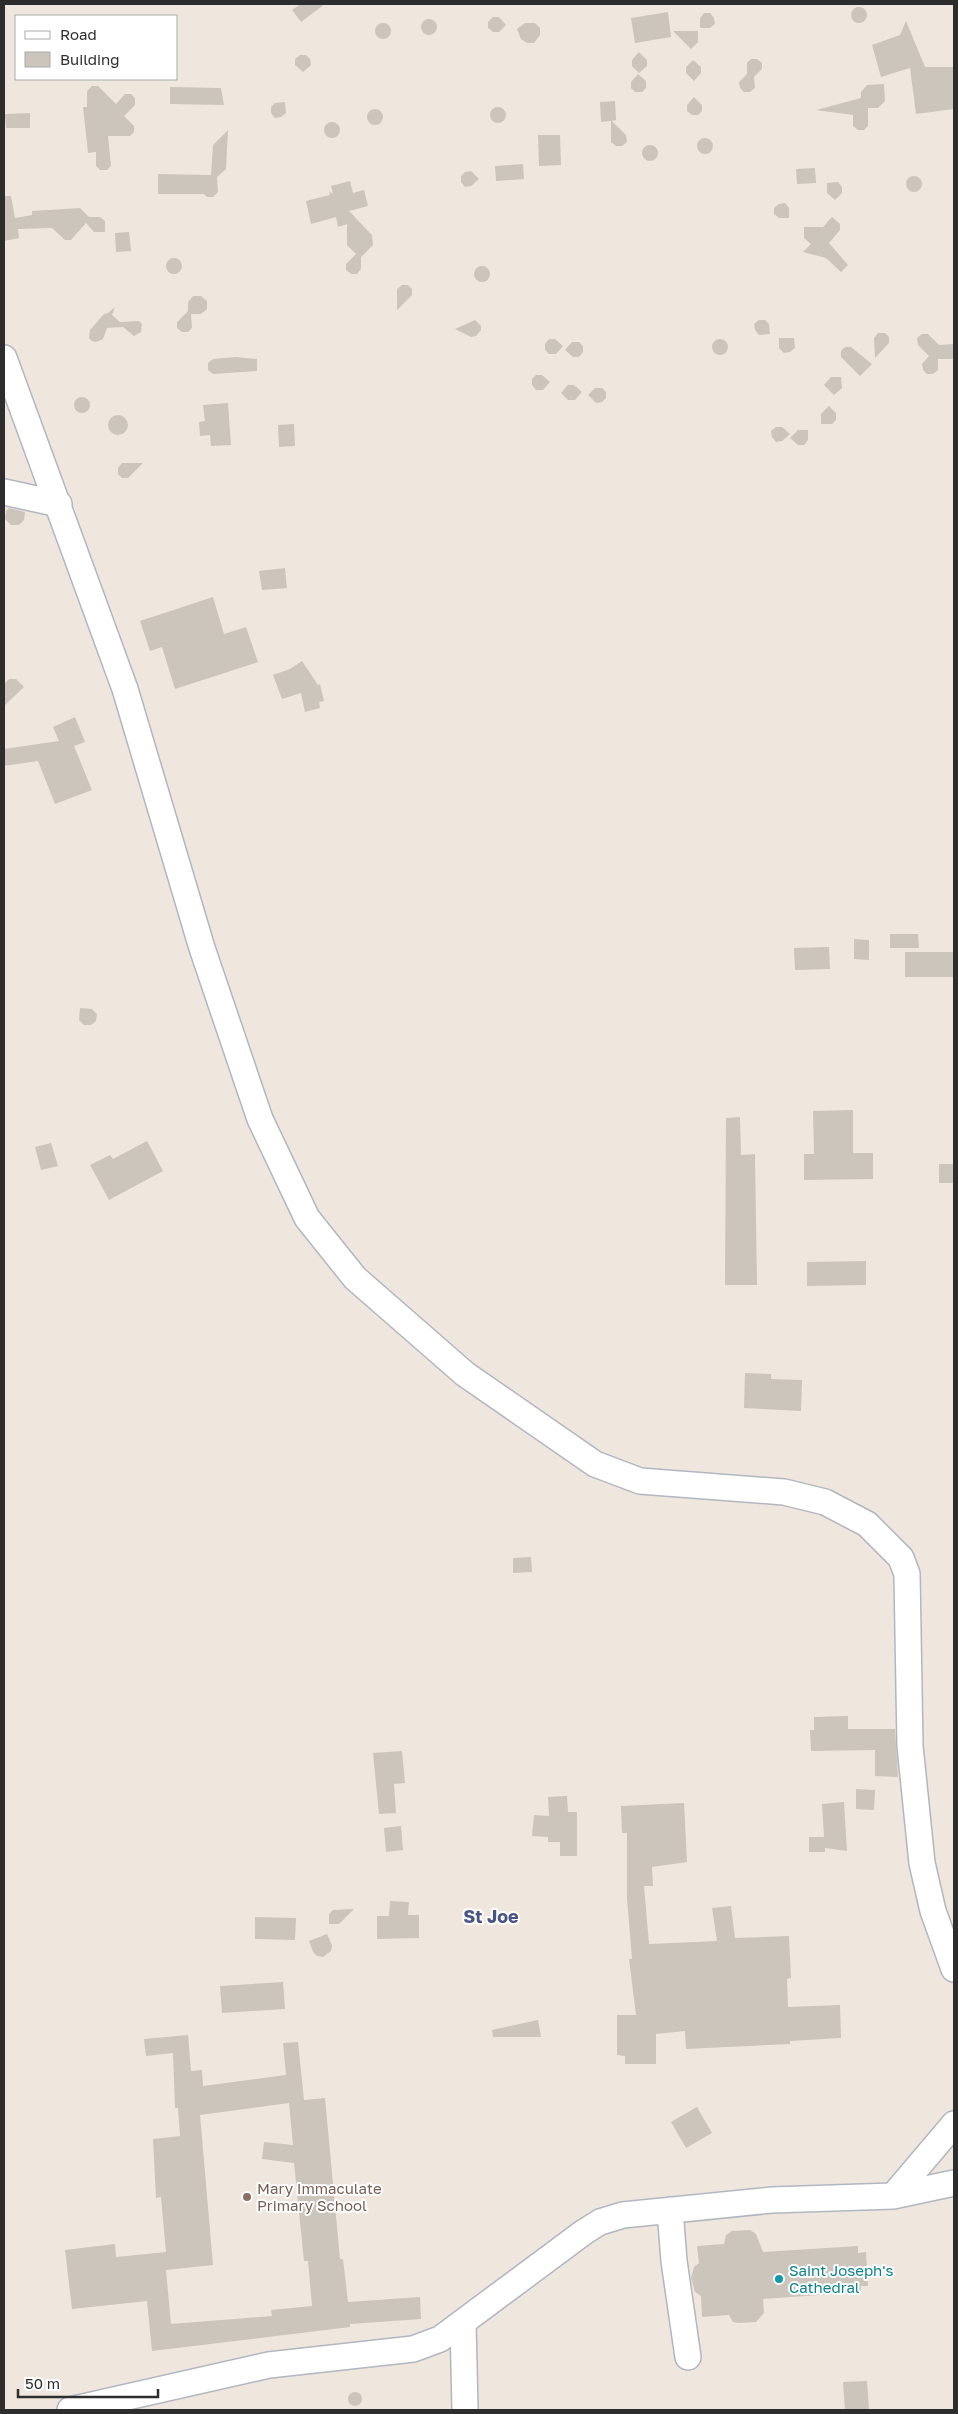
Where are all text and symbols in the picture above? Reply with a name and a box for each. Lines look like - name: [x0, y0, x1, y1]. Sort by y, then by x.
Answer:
- legend: [15, 15, 178, 80]
- text: Road: [60, 25, 97, 43]
- text: Building: [60, 50, 120, 68]
- district label: St Joe: [463, 1905, 519, 1927]
- place label: Mary Immaculate Primary School: [257, 2179, 382, 2214]
- marker: Mary Immaculate Primary School: [241, 2191, 253, 2203]
- place label: Saint Joseph's Cathedral: [789, 2261, 893, 2296]
- marker: Saint Joseph's Cathedral: [773, 2273, 785, 2285]
- scale bar: [18, 2366, 158, 2398]
- text: 50 m: [25, 2374, 60, 2392]

